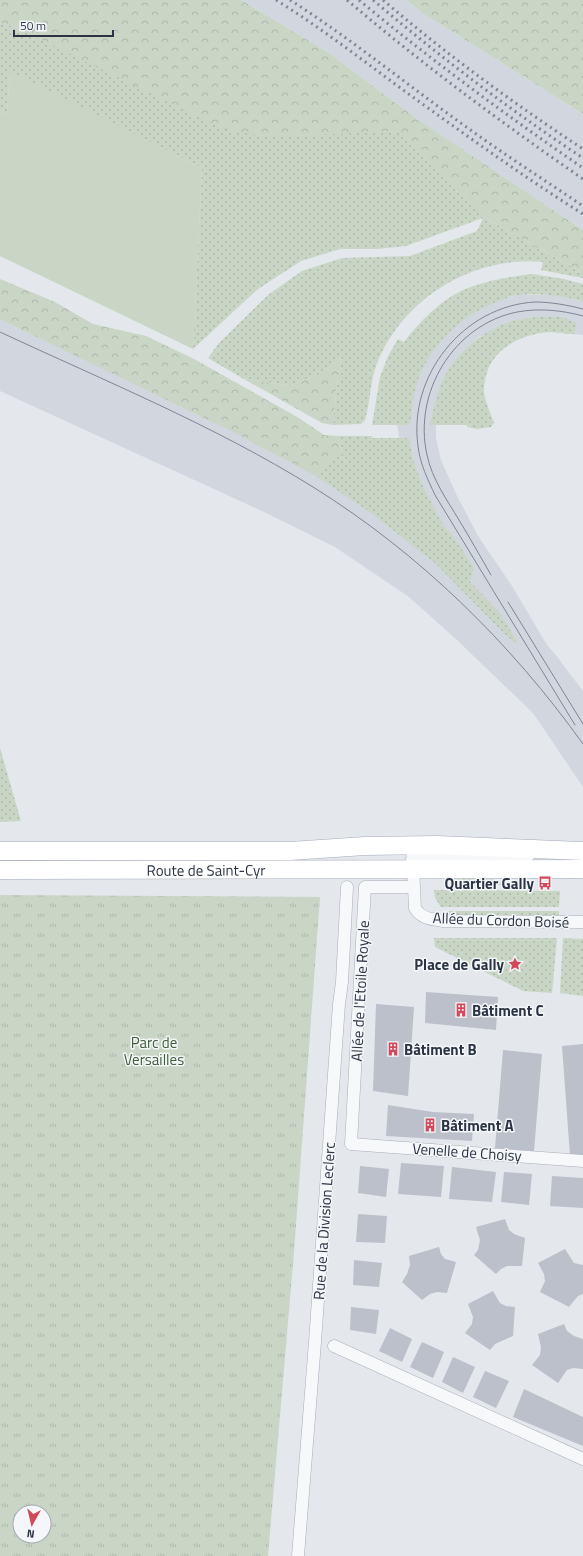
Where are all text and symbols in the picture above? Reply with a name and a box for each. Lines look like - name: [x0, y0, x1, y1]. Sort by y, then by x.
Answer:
- scale bar: [14, 12, 113, 38]
- text: 50 m: [20, 16, 46, 35]
- street label: Route de Saint-Cyr: [147, 858, 265, 881]
- place label: Quartier Gally: [444, 872, 534, 895]
- bus stop icon: Quartier Gally: [537, 875, 553, 891]
- street label: Allée du Cordon Boisé: [432, 906, 570, 934]
- street label: Allée de l'Etoile Royale: [345, 920, 375, 1062]
- place label: Place de Gally: [414, 953, 504, 976]
- place icon: Place de Gally: [507, 956, 523, 972]
- place label: Bâtiment C: [472, 999, 544, 1022]
- building icon: Bâtiment C: [453, 1002, 469, 1018]
- park label: Parc de Versailles: [124, 1031, 184, 1071]
- place label: Bâtiment B: [404, 1038, 477, 1061]
- building icon: Bâtiment B: [385, 1041, 401, 1057]
- place label: Bâtiment A: [441, 1114, 513, 1137]
- building icon: Bâtiment A: [422, 1117, 438, 1133]
- street label: Venelle de Choisy: [412, 1137, 522, 1167]
- street label: Rue de la Division Leclerc: [307, 1141, 341, 1301]
- north arrow: [12, 1504, 52, 1544]
- text: N: [26, 1525, 35, 1542]

